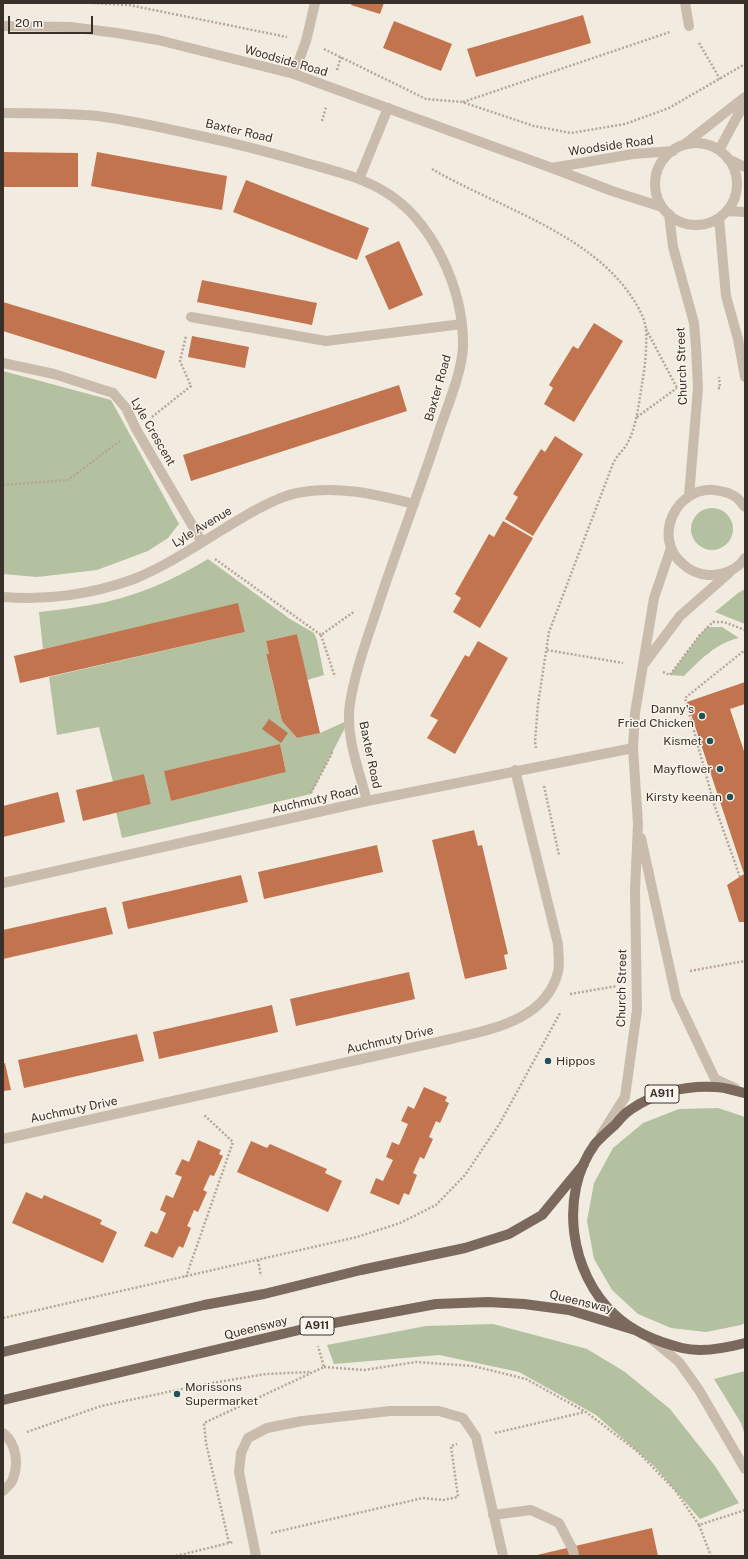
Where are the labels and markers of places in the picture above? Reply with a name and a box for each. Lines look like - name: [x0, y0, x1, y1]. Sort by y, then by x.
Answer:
- place label: Danny's Fried Chicken: [618, 702, 694, 730]
- marker: Danny's Fried Chicken: [697, 711, 707, 721]
- place label: Kismet: [663, 734, 702, 748]
- marker: Kismet: [705, 736, 715, 746]
- place label: Mayflower: [653, 762, 712, 776]
- marker: Mayflower: [715, 764, 725, 774]
- place label: Kirsty keenan: [646, 790, 722, 804]
- marker: Kirsty keenan: [725, 792, 735, 802]
- place label: Hippos: [556, 1054, 595, 1068]
- marker: Hippos: [543, 1056, 553, 1066]
- place label: Morissons Supermarket: [185, 1380, 258, 1408]
- marker: Morissons Supermarket: [172, 1389, 182, 1399]

